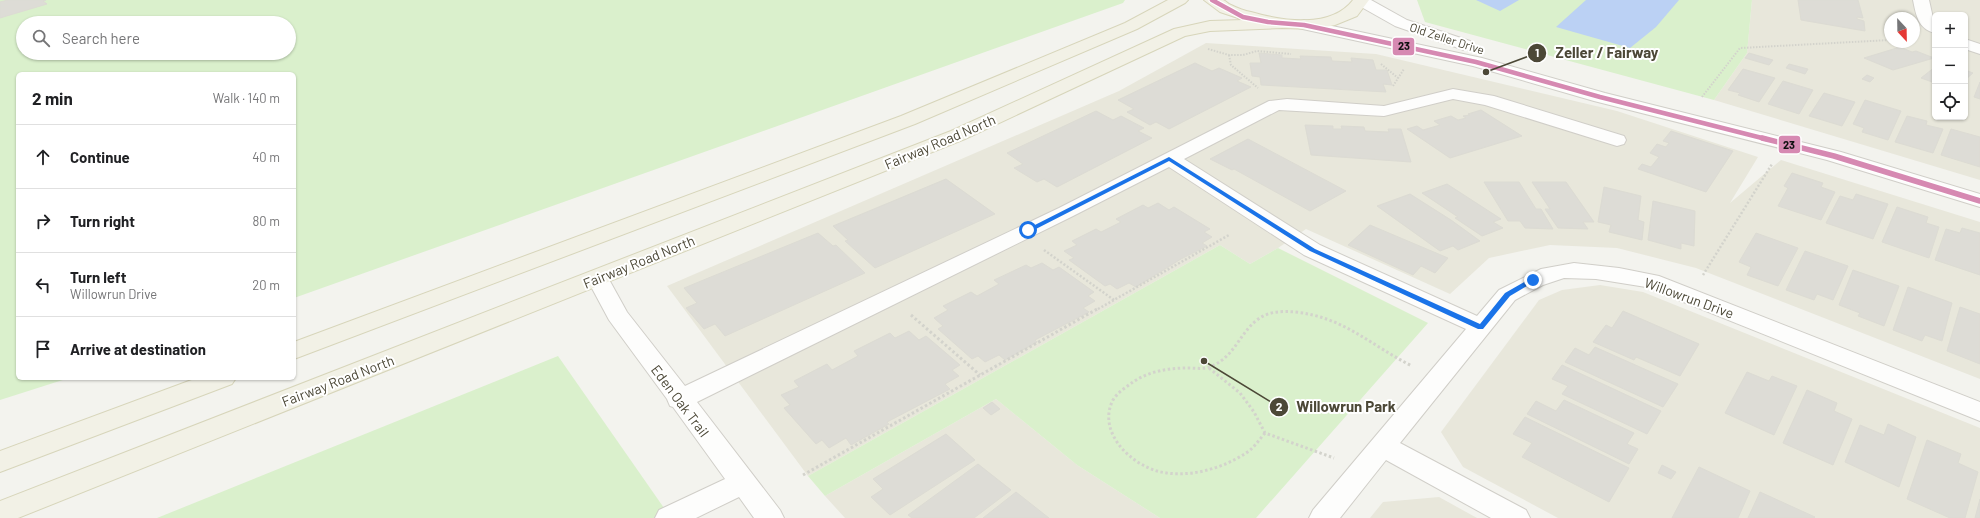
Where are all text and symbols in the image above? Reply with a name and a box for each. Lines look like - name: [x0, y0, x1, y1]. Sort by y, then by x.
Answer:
- north arrow: [1884, 12, 1920, 48]
- map controls: [1932, 12, 1968, 120]
- button: +: [1932, 12, 1968, 48]
- search box: [16, 16, 296, 60]
- street label: Old Zeller Drive: [1408, 19, 1486, 57]
- icon: search: [30, 27, 52, 49]
- text: Search here: [62, 29, 140, 47]
- line badge: 23: [1392, 37, 1415, 56]
- text: 23: [1398, 39, 1410, 52]
- callout: Zeller / Fairway: [1527, 40, 1666, 67]
- text: Zeller / Fairway: [1556, 43, 1659, 61]
- text: 1: [1535, 45, 1539, 59]
- button: −: [1932, 48, 1968, 84]
- button: locate: [1932, 84, 1968, 120]
- text: 2 min: [32, 88, 73, 108]
- text: Walk · 140 m: [213, 90, 280, 106]
- street label: Fairway Road North: [882, 111, 998, 173]
- line badge: 23: [1778, 135, 1801, 154]
- text: 23: [1783, 138, 1795, 151]
- icon: ahead: [32, 146, 54, 168]
- text: Continue: [70, 148, 130, 166]
- text: 40 m: [252, 149, 280, 165]
- icon: right: [32, 210, 54, 232]
- text: Turn right: [70, 212, 135, 230]
- text: 80 m: [253, 213, 280, 229]
- route start: [1019, 221, 1037, 239]
- street label: Fairway Road North: [581, 231, 697, 292]
- text: Turn left: [70, 268, 126, 286]
- route end: [1524, 271, 1542, 289]
- street label: Willowrun Drive: [1642, 273, 1736, 322]
- icon: left: [32, 274, 54, 296]
- text: 20 m: [252, 277, 280, 293]
- text: Willowrun Drive: [70, 286, 157, 302]
- icon: arrive: [32, 338, 54, 360]
- text: Arrive at destination: [70, 340, 206, 358]
- street label: Fairway Road North: [279, 351, 396, 410]
- street label: Eden Oak Trail: [648, 361, 713, 440]
- callout: Willowrun Park: [1269, 394, 1404, 421]
- text: Willowrun Park: [1296, 397, 1396, 415]
- text: 2: [1276, 399, 1283, 413]

